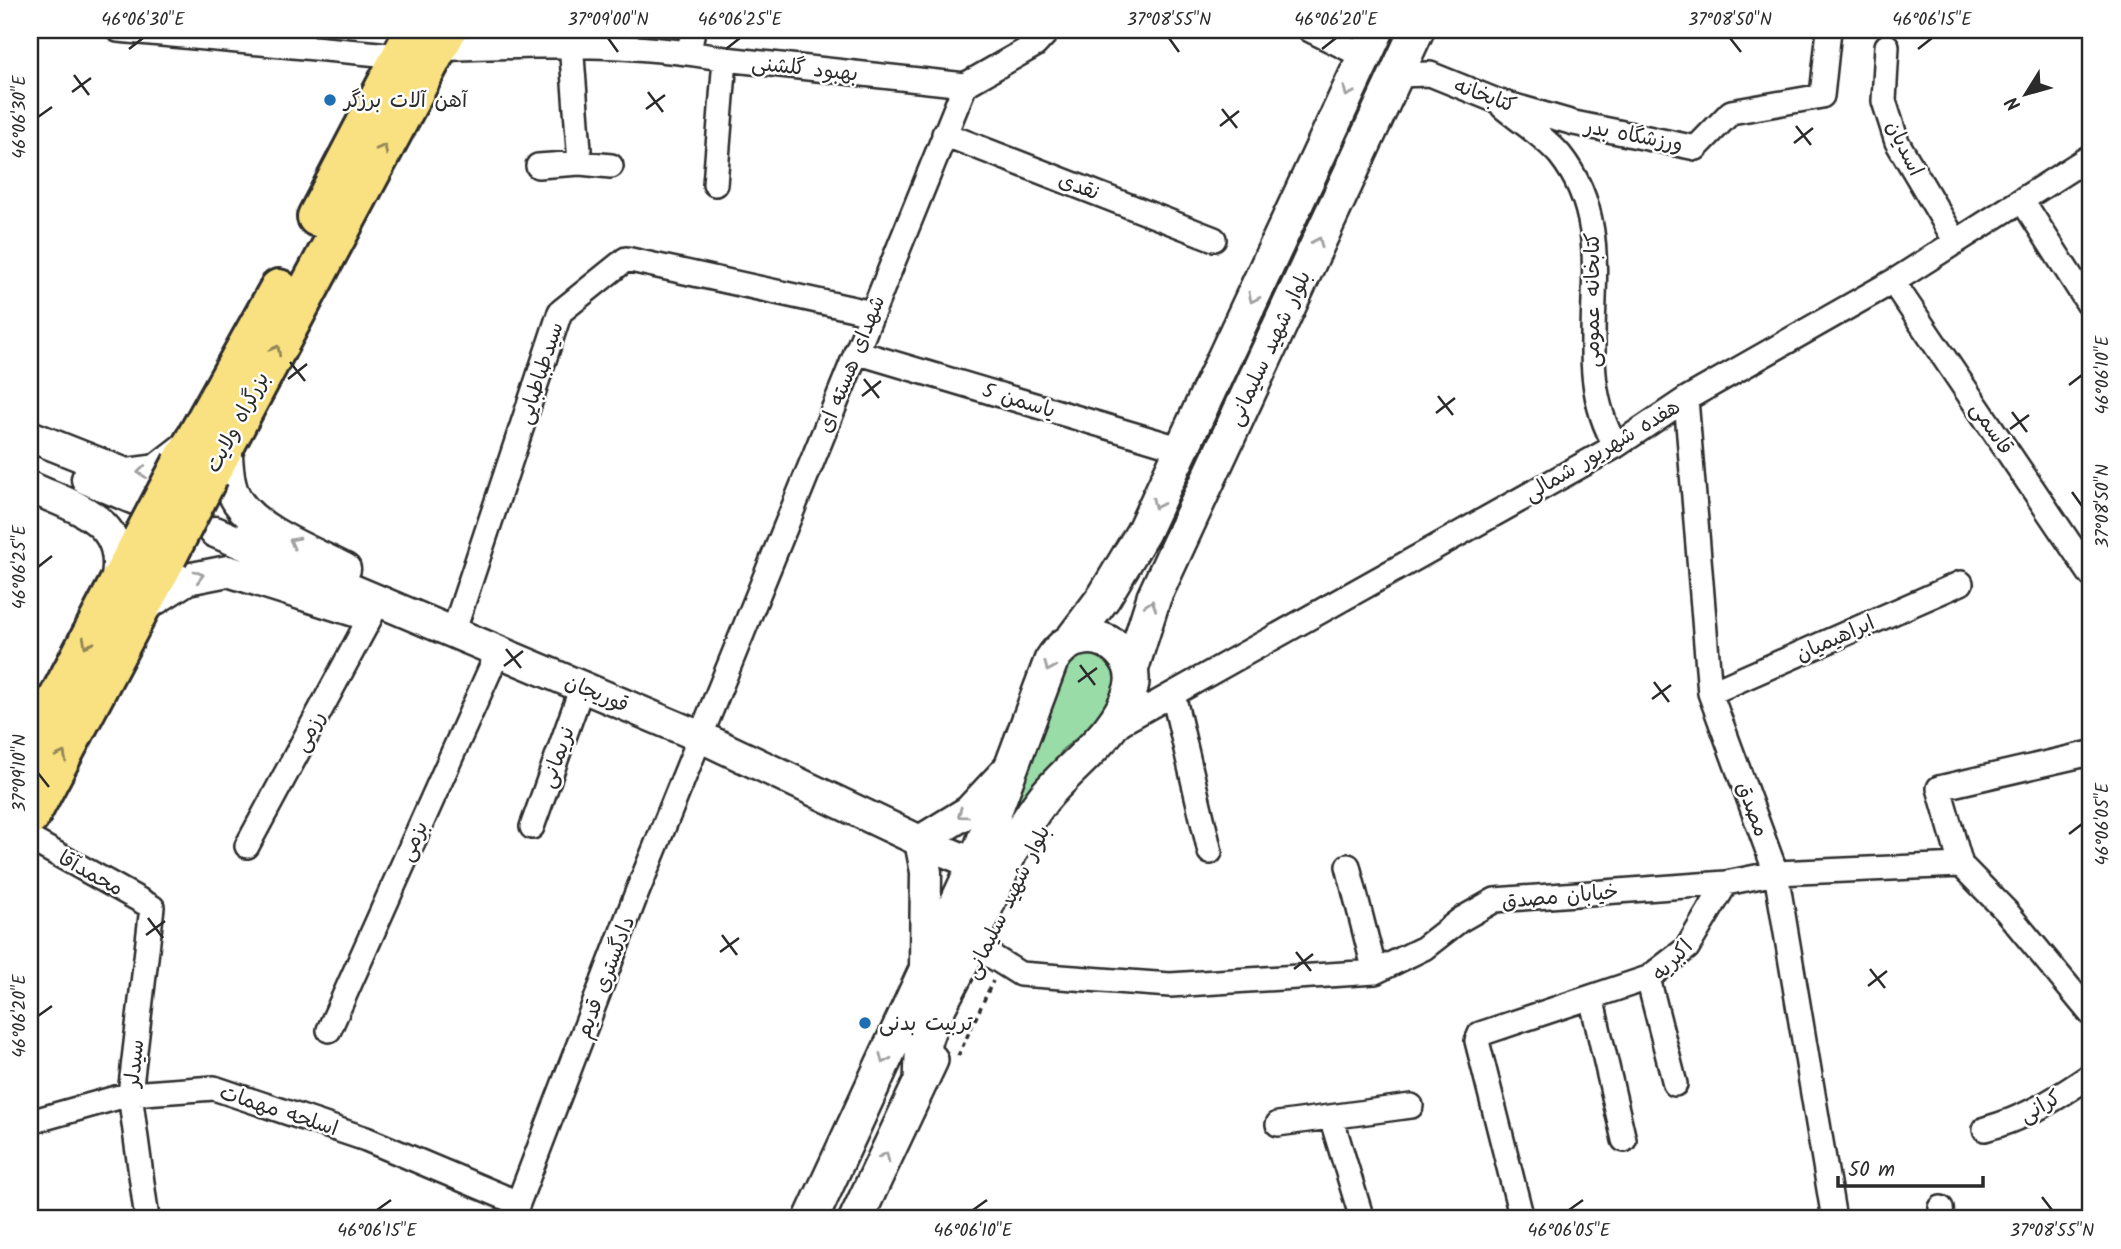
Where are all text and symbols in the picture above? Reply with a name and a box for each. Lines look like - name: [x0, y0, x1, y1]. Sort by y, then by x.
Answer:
- text: 46°06'30"E: [101, 6, 185, 35]
- text: 37°09'00"N: [567, 6, 649, 35]
- text: 46°06'25"E: [698, 6, 783, 35]
- text: 37°08'55"N: [1127, 6, 1211, 35]
- text: 46°06'20"E: [1294, 6, 1378, 35]
- text: 37°08'50"N: [1688, 6, 1772, 35]
- text: 46°06'15"E: [1892, 6, 1972, 35]
- street label: بهبود گلشنی: [750, 47, 860, 91]
- north arrow: [1992, 60, 2062, 130]
- street label: کتابخانه: [1449, 70, 1520, 123]
- text: 46°06'30"E: [6, 75, 35, 159]
- place label: آهن آلات برزگر: [342, 85, 468, 118]
- one-way arrow: [1343, 85, 1357, 97]
- text: N: [1998, 89, 2030, 117]
- marker: آهن آلات برزگر: [322, 92, 338, 108]
- street label: ورزشگاه بدر: [1580, 110, 1686, 162]
- street label: اسدیان: [1876, 115, 1931, 182]
- one-way arrow: [375, 144, 388, 157]
- street label: نقدی: [1053, 164, 1104, 210]
- street label: کتابخانه عمومی: [1577, 233, 1610, 367]
- one-way arrow: [1310, 237, 1324, 249]
- street label: بلوار شهید سلیمانی: [1220, 265, 1321, 432]
- street label: شهدای هسته ای: [810, 291, 895, 438]
- one-way arrow: [1247, 291, 1261, 303]
- street label: سیدطباطبایی: [509, 318, 573, 429]
- text: 46°06'10"E: [2089, 335, 2118, 414]
- one-way arrow: [268, 345, 281, 357]
- street label: بزرگراه ولایت: [198, 366, 279, 479]
- street label: یاسمن 5: [978, 375, 1059, 428]
- street label: هفده شهریور شمالی: [1518, 391, 1687, 511]
- street label: قاسمی: [1961, 395, 2021, 462]
- text: 37°08'50"N: [2089, 464, 2118, 548]
- one-way arrow: [136, 465, 148, 480]
- one-way arrow: [1151, 497, 1165, 509]
- text: 46°06'25"E: [6, 524, 35, 609]
- one-way arrow: [289, 537, 301, 550]
- one-way arrow: [193, 570, 205, 584]
- one-way arrow: [1143, 599, 1157, 611]
- street label: ابراهیمیان: [1791, 607, 1881, 671]
- one-way arrow: [82, 636, 95, 648]
- one-way arrow: [1043, 660, 1057, 672]
- street label: قوریجان: [559, 666, 634, 723]
- street label: رزمی: [286, 705, 335, 758]
- street label: نریمانی: [532, 722, 585, 793]
- text: 37°09'10"N: [6, 734, 35, 812]
- one-way arrow: [54, 751, 67, 763]
- street label: مصدق: [1726, 777, 1777, 842]
- text: 46°06'05"E: [2089, 782, 2118, 865]
- one-way arrow: [958, 806, 970, 818]
- street label: بزمی: [391, 816, 438, 867]
- street label: بلوار شهید سلیمانی: [957, 820, 1060, 985]
- street label: محمدآقا: [52, 843, 129, 906]
- street label: خیابان مصدق: [1500, 876, 1620, 919]
- street label: دادگستری قدیم: [568, 912, 645, 1043]
- street label: اکبریه: [1645, 932, 1702, 990]
- text: 46°06'20"E: [6, 974, 35, 1058]
- place label: تربیت بدنی: [879, 1008, 973, 1041]
- marker: تربیت بدنی: [857, 1015, 873, 1031]
- street label: سیدلر: [116, 1038, 154, 1091]
- one-way arrow: [878, 1051, 892, 1064]
- street label: اسلحه مهمات: [215, 1077, 342, 1146]
- street label: کرانی: [2014, 1082, 2068, 1132]
- scale bar: [1838, 1144, 1983, 1188]
- one-way arrow: [877, 1152, 891, 1165]
- text: 50 m: [1848, 1154, 1895, 1187]
- text: 46°06'15"E: [337, 1217, 417, 1246]
- text: 46°06'10"E: [934, 1217, 1013, 1246]
- text: 46°06'05"E: [1528, 1217, 1611, 1246]
- text: 37°08'55"N: [2010, 1217, 2094, 1246]

